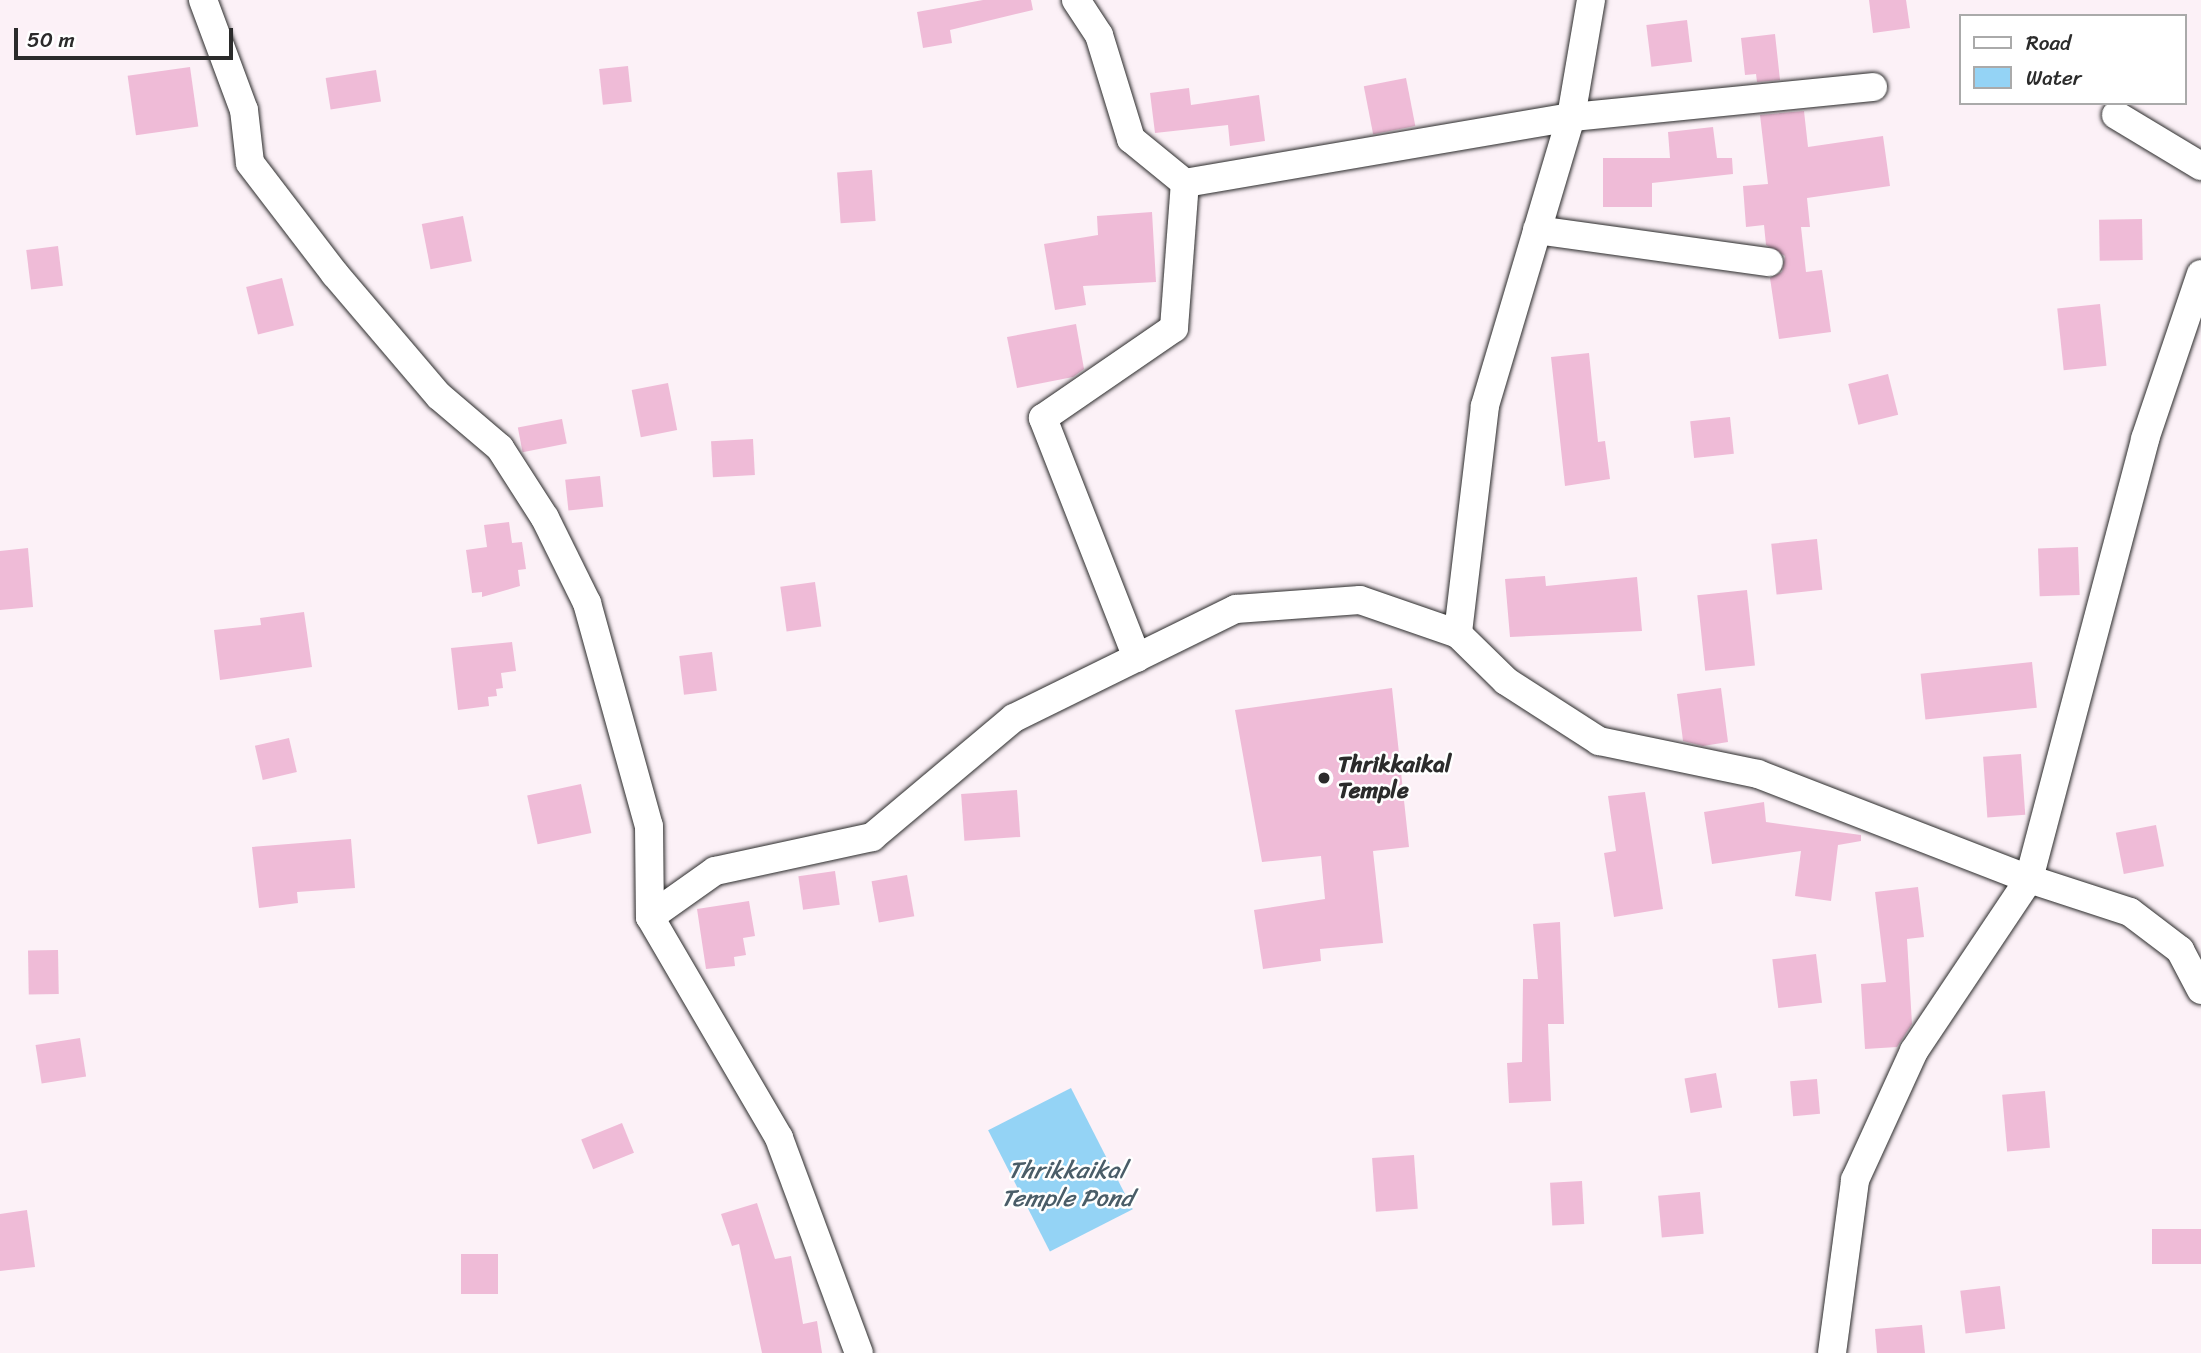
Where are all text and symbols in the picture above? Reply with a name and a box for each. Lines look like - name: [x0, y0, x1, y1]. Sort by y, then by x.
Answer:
- scale bar: [18, 14, 236, 58]
- legend: [1960, 14, 2187, 105]
- text: 50 m: [27, 21, 75, 59]
- text: Road: [2026, 24, 2071, 62]
- text: Water: [2026, 59, 2081, 97]
- place label: Thrikkaikal Temple: [1338, 751, 1451, 805]
- marker: Thrikkaikal Temple: [1316, 770, 1332, 786]
- water label: Thrikkaikal Temple Pond: [1001, 1157, 1133, 1213]

